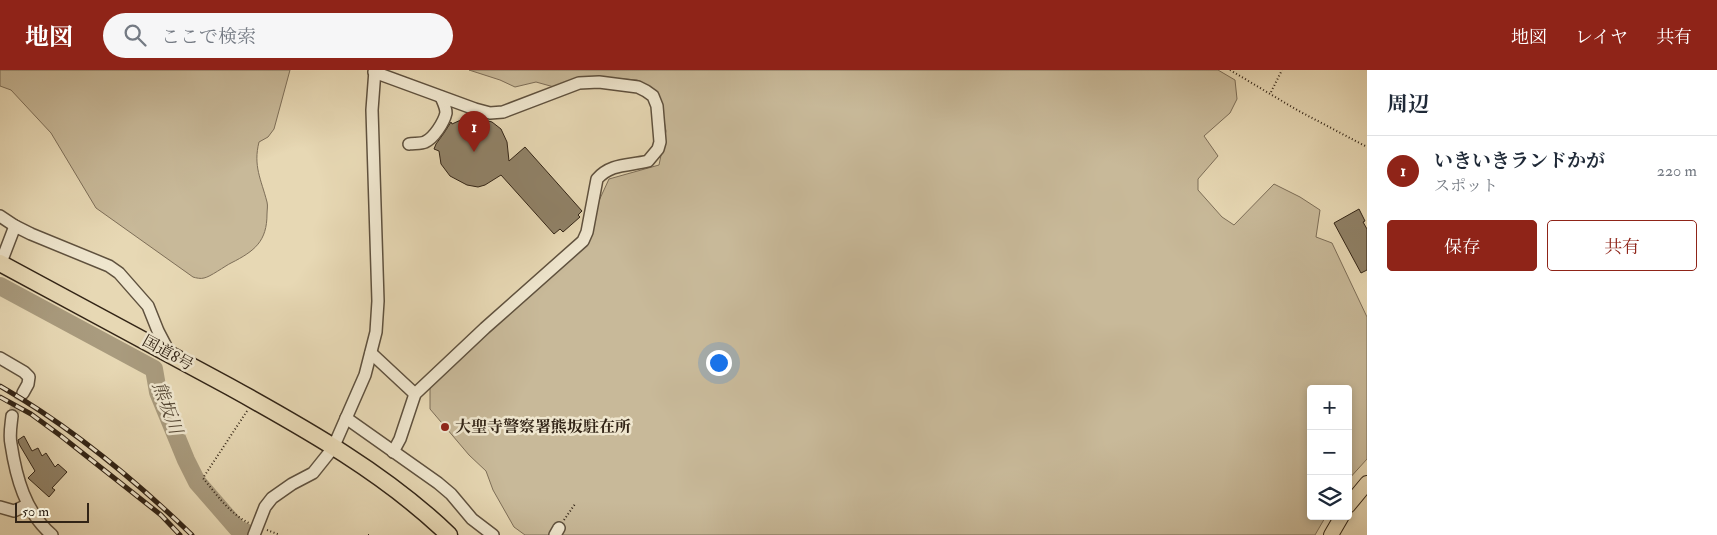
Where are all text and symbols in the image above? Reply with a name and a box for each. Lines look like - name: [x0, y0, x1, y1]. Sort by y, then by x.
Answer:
- search box: [103, 13, 453, 58]
- icon: search: [121, 21, 149, 49]
- text: 地図: [25, 22, 73, 53]
- text: ここで検索: [161, 25, 256, 49]
- text: 地図: [1511, 26, 1547, 49]
- text: レイヤ: [1575, 26, 1628, 49]
- text: 共有: [1656, 26, 1692, 49]
- text: 周辺: [1387, 91, 1429, 118]
- pin: 1: [458, 111, 490, 152]
- text: いきいきランドかが: [1434, 149, 1605, 173]
- text: 1: [1400, 161, 1406, 181]
- text: 220 m: [1657, 161, 1697, 181]
- text: スポット: [1434, 176, 1498, 196]
- button: 保存: [1387, 220, 1537, 271]
- button: 共有: [1547, 220, 1697, 271]
- street label: 国道8号: [139, 331, 197, 375]
- your location: [706, 350, 732, 376]
- water label: 熊坂川: [147, 379, 188, 439]
- map controls: [1307, 385, 1352, 520]
- button: +: [1307, 385, 1352, 430]
- place label: 大聖寺警察署熊坂駐在所: [455, 417, 631, 437]
- marker: 大聖寺警察署熊坂駐在所: [439, 421, 451, 433]
- button: −: [1307, 430, 1352, 475]
- button: layers: [1307, 475, 1352, 520]
- scale bar: [15, 500, 89, 523]
- text: 50 m: [22, 503, 49, 520]

